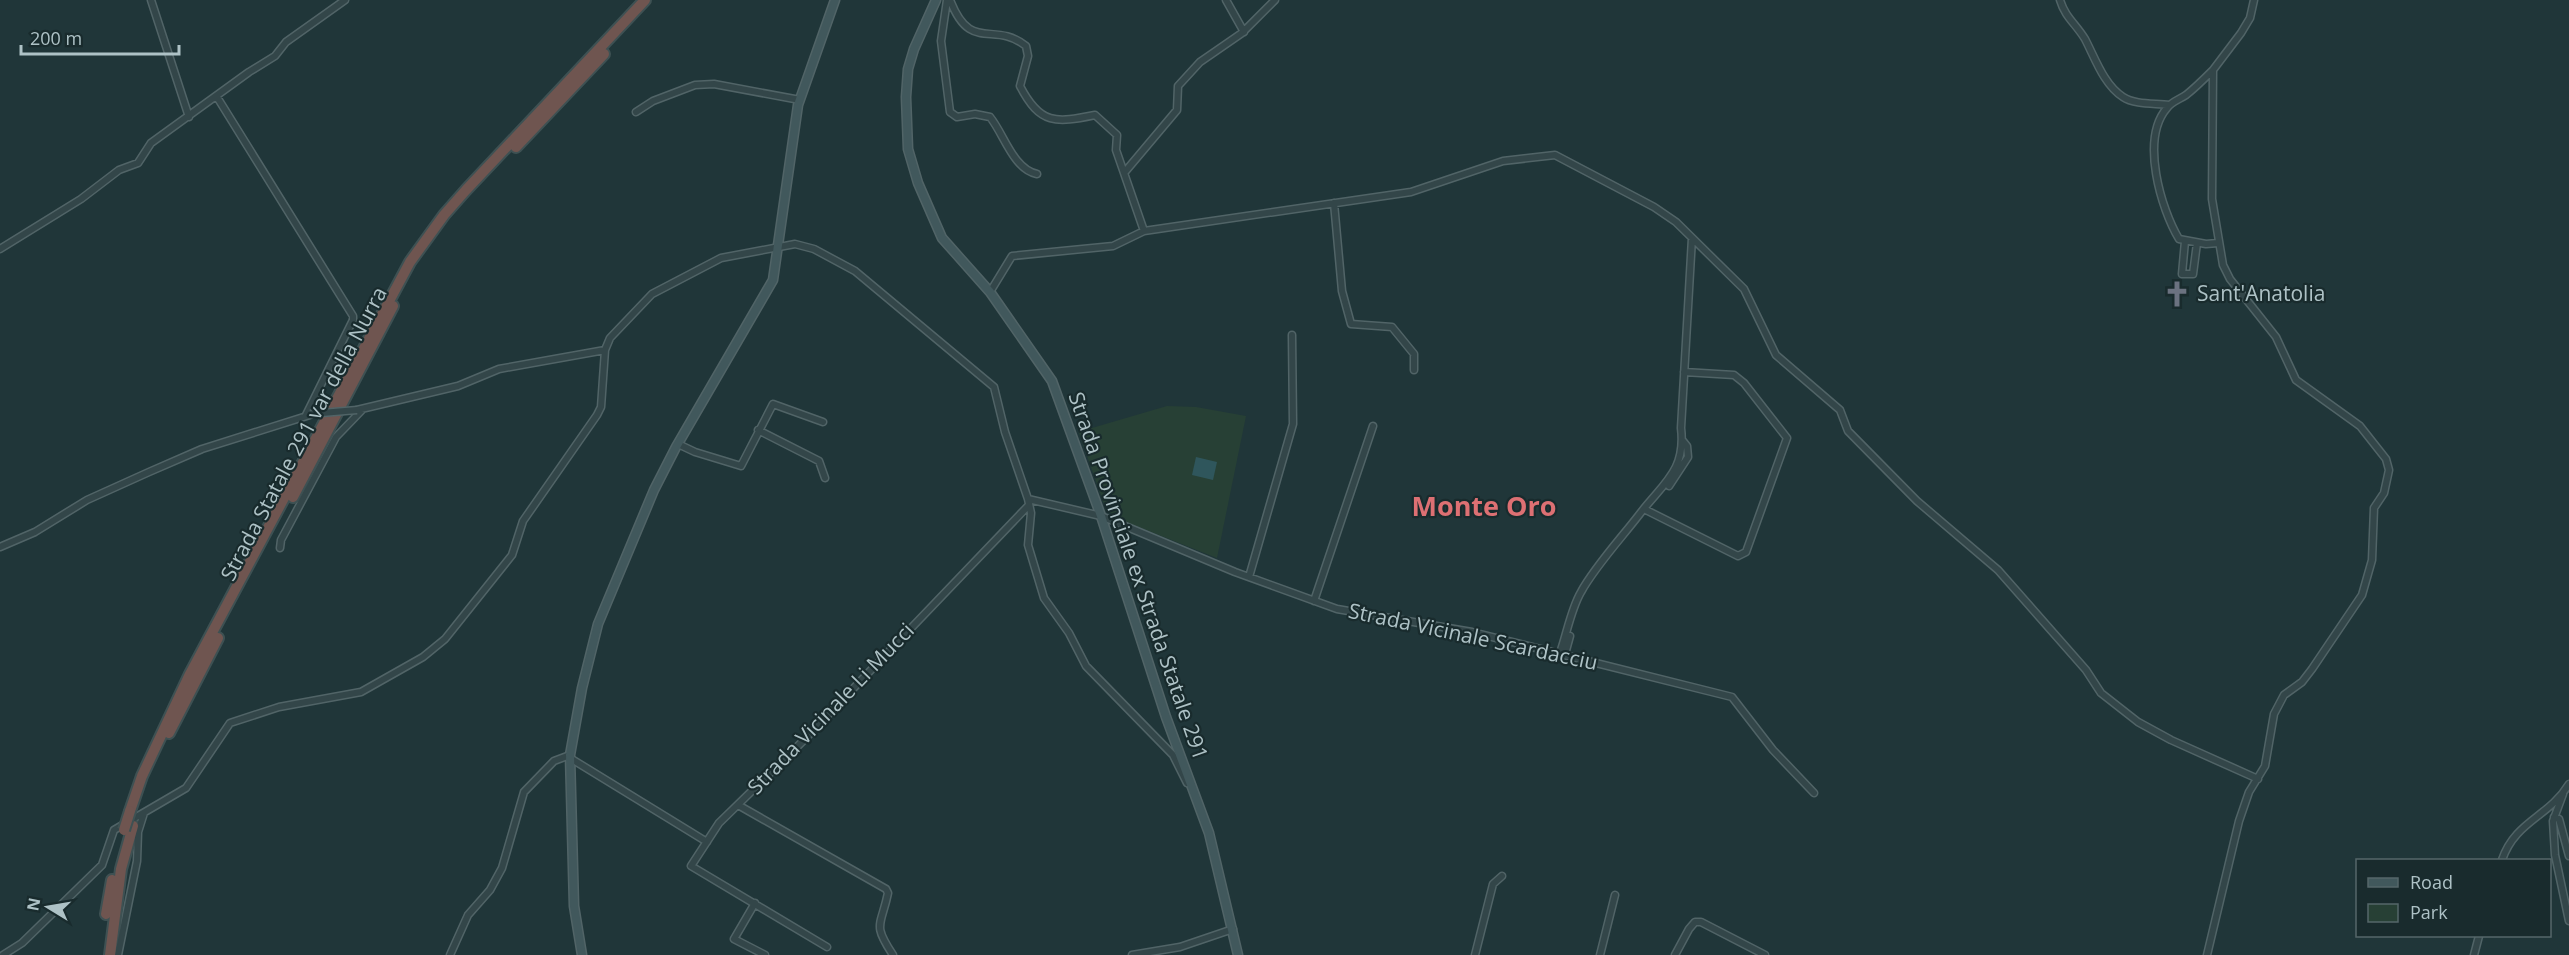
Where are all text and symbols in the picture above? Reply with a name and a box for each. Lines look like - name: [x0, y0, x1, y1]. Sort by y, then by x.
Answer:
- scale bar: [21, 18, 178, 56]
- text: 200 m: [30, 26, 82, 50]
- church icon: Sant'Anatolia: [2162, 279, 2192, 309]
- place label: Sant'Anatolia: [2197, 279, 2325, 307]
- street label: Strada Statale 291 var della Nurra: [213, 282, 393, 585]
- street label: Strada Provinciale ex Strada Statale 291: [1063, 388, 1215, 763]
- district label: Monte Oro: [1411, 487, 1557, 524]
- street label: Strada Vicinale Scardacciu: [1346, 596, 1600, 676]
- street label: Strada Vicinale Li Mucci: [741, 616, 920, 800]
- legend: [2356, 859, 2551, 937]
- text: Road: [2410, 870, 2453, 894]
- north arrow: [18, 877, 78, 937]
- text: N: [21, 896, 45, 913]
- text: Park: [2410, 900, 2448, 924]

